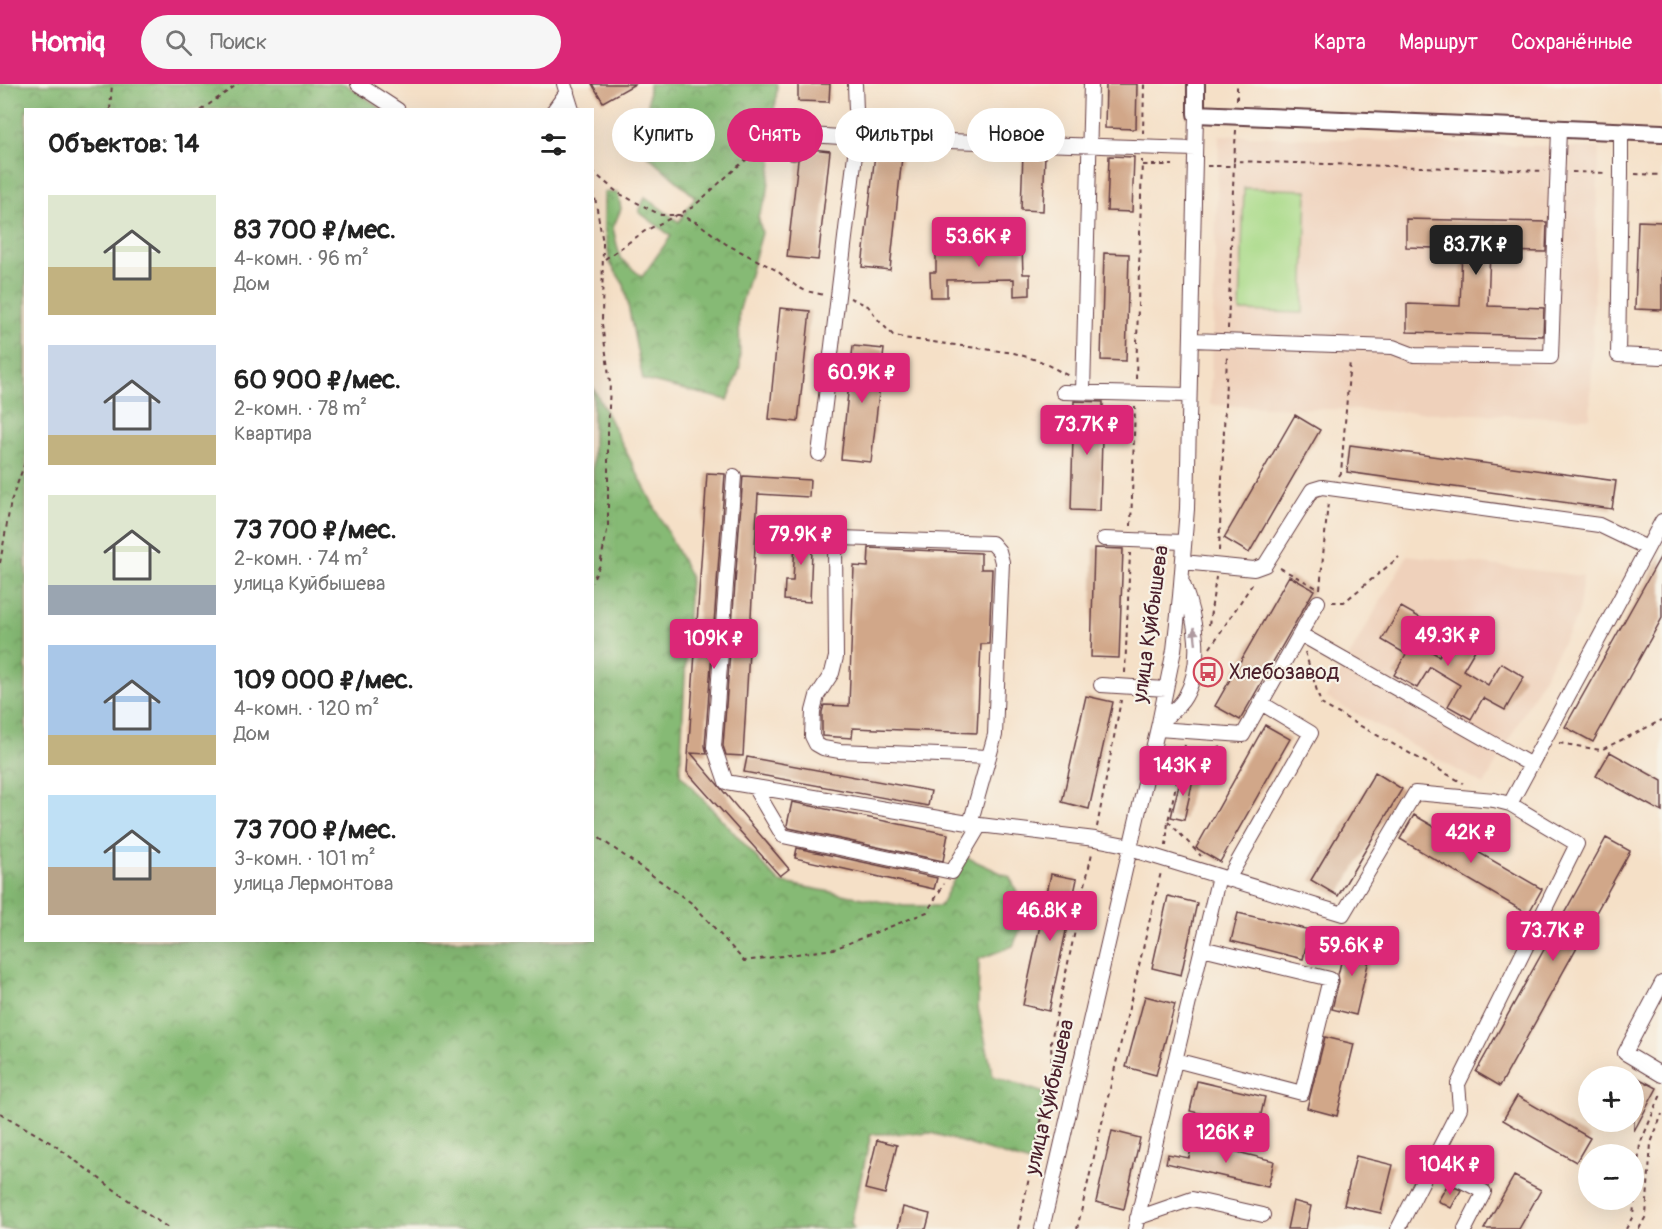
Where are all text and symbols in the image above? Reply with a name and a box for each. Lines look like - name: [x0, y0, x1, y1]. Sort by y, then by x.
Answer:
- search box: [141, 15, 561, 69]
- text: Homiq: [30, 25, 105, 60]
- icon: search: [162, 26, 195, 59]
- text: Поиск: [210, 28, 267, 56]
- text: Карта: [1314, 29, 1366, 56]
- text: Маршрут: [1399, 29, 1478, 56]
- text: Сохранённые: [1511, 29, 1632, 56]
- chip: Купить: [612, 108, 715, 162]
- chip: Снять: [727, 108, 823, 162]
- chip: Фильтры: [835, 108, 955, 162]
- chip: Новое: [967, 108, 1065, 162]
- text: Объектов: 14: [48, 128, 199, 160]
- icon: filters: [537, 128, 570, 161]
- text: 83 700 ₽/мес.: [234, 214, 396, 246]
- pin: 53.6K ₽: [924, 217, 1034, 268]
- icon: home: [96, 219, 168, 291]
- text: 53.6K ₽: [946, 224, 1012, 249]
- pin: 83.7K ₽: [1421, 225, 1531, 276]
- text: 83.7K ₽: [1444, 232, 1508, 257]
- text: 4-комн. · 96 m²: [234, 246, 369, 271]
- text: Дом: [234, 271, 270, 296]
- pin: 60.9K ₽: [807, 353, 917, 404]
- text: 60.9K ₽: [828, 360, 896, 385]
- text: 60 900 ₽/мес.: [234, 364, 401, 396]
- icon: home: [96, 369, 168, 441]
- text: 2-комн. · 78 m²: [234, 396, 367, 421]
- pin: 73.7K ₽: [1032, 405, 1142, 456]
- text: 73.7K ₽: [1054, 412, 1120, 437]
- text: Квартира: [234, 421, 312, 446]
- text: 73 700 ₽/мес.: [234, 514, 397, 546]
- pin: 79.9K ₽: [746, 515, 856, 566]
- icon: home: [96, 519, 168, 591]
- text: 79.9K ₽: [769, 522, 833, 547]
- street label: улица Куйбышева: [1126, 544, 1175, 706]
- text: 2-комн. · 74 m²: [234, 546, 369, 571]
- text: улица Куйбышева: [234, 571, 385, 596]
- pin: 49.3K ₽: [1393, 616, 1503, 667]
- pin: 109K ₽: [665, 619, 763, 670]
- text: 49.3K ₽: [1415, 623, 1481, 648]
- text: 109K ₽: [684, 626, 744, 651]
- one-way arrow: [1190, 626, 1199, 645]
- bus stop icon: Хлебозавод: [1192, 656, 1224, 688]
- place label: Хлебозавод: [1229, 659, 1340, 686]
- text: 109 000 ₽/мес.: [234, 664, 414, 696]
- icon: home: [96, 669, 168, 741]
- text: 4-комн. · 120 m²: [234, 696, 379, 721]
- text: Дом: [234, 721, 270, 746]
- pin: 143K ₽: [1134, 746, 1232, 797]
- text: 143K ₽: [1154, 753, 1212, 778]
- pin: 42K ₽: [1429, 813, 1513, 864]
- text: 73 700 ₽/мес.: [234, 814, 397, 846]
- icon: home: [96, 819, 168, 891]
- text: 42K ₽: [1445, 820, 1497, 845]
- text: 3-комн. · 101 m²: [234, 846, 376, 871]
- text: улица Лермонтова: [234, 871, 393, 896]
- pin: 46.8K ₽: [995, 891, 1105, 942]
- text: 46.8K ₽: [1017, 898, 1083, 923]
- pin: 73.7K ₽: [1498, 911, 1608, 962]
- text: 73.7K ₽: [1520, 918, 1586, 943]
- pin: 59.6K ₽: [1297, 926, 1407, 977]
- text: 59.6K ₽: [1319, 933, 1385, 958]
- street label: улица Куйбышева: [1018, 1017, 1081, 1179]
- map controls: [1578, 1066, 1644, 1210]
- button: +: [1578, 1066, 1644, 1132]
- pin: 126K ₽: [1177, 1113, 1275, 1164]
- text: 126K ₽: [1196, 1120, 1256, 1145]
- button: −: [1578, 1144, 1644, 1210]
- pin: 104K ₽: [1401, 1145, 1499, 1196]
- text: 104K ₽: [1419, 1152, 1481, 1177]

